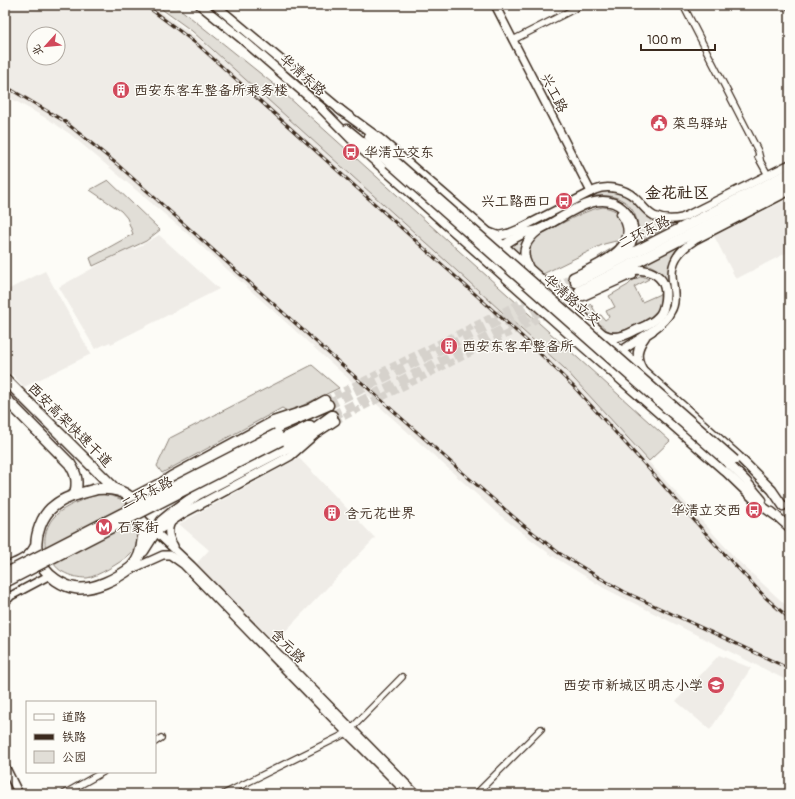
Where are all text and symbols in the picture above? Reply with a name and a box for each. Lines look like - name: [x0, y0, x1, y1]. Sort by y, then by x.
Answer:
- north arrow: [26, 26, 66, 66]
- scale bar: [641, 26, 715, 52]
- text: 100 m: [647, 33, 682, 48]
- text: 北: [29, 42, 46, 58]
- street label: 华清东路: [276, 50, 330, 100]
- street label: 兴工路: [537, 70, 571, 116]
- building icon: 西安东客车整备所乘务楼: [111, 80, 131, 100]
- place label: 西安东客车整备所乘务楼: [134, 82, 288, 99]
- public building icon: 菜鸟驿站: [649, 113, 669, 133]
- place label: 菜鸟驿站: [672, 115, 728, 132]
- bus stop icon: 华清立交东: [341, 142, 361, 162]
- place label: 华清立交东: [364, 144, 434, 161]
- district label: 金花社区: [645, 183, 709, 203]
- bus stop icon: 兴工路西口: [554, 191, 574, 211]
- place label: 兴工路西口: [481, 193, 551, 210]
- street label: 二环东路: [615, 212, 673, 252]
- street label: 华清路立交: [540, 271, 604, 329]
- building icon: 西安东客车整备所: [439, 336, 459, 356]
- place label: 西安东客车整备所: [462, 338, 574, 355]
- street label: 西安高架快速干道: [24, 379, 116, 471]
- street label: 二环东路: [118, 473, 176, 513]
- bus stop icon: 华清立交西: [744, 500, 764, 520]
- place label: 华清立交西: [671, 502, 741, 519]
- building icon: 含元花世界: [322, 503, 342, 523]
- place label: 含元花世界: [345, 505, 415, 522]
- metro station icon: 石家街: [94, 517, 114, 537]
- place label: 石家街: [117, 519, 159, 536]
- street label: 含元路: [267, 625, 309, 667]
- school or university icon: 西安市新城区明志小学: [706, 675, 726, 695]
- place label: 西安市新城区明志小学: [563, 677, 703, 694]
- legend: [26, 701, 156, 773]
- text: 道路: [62, 710, 86, 725]
- text: 铁路: [62, 730, 86, 745]
- text: 公园: [62, 750, 86, 765]

